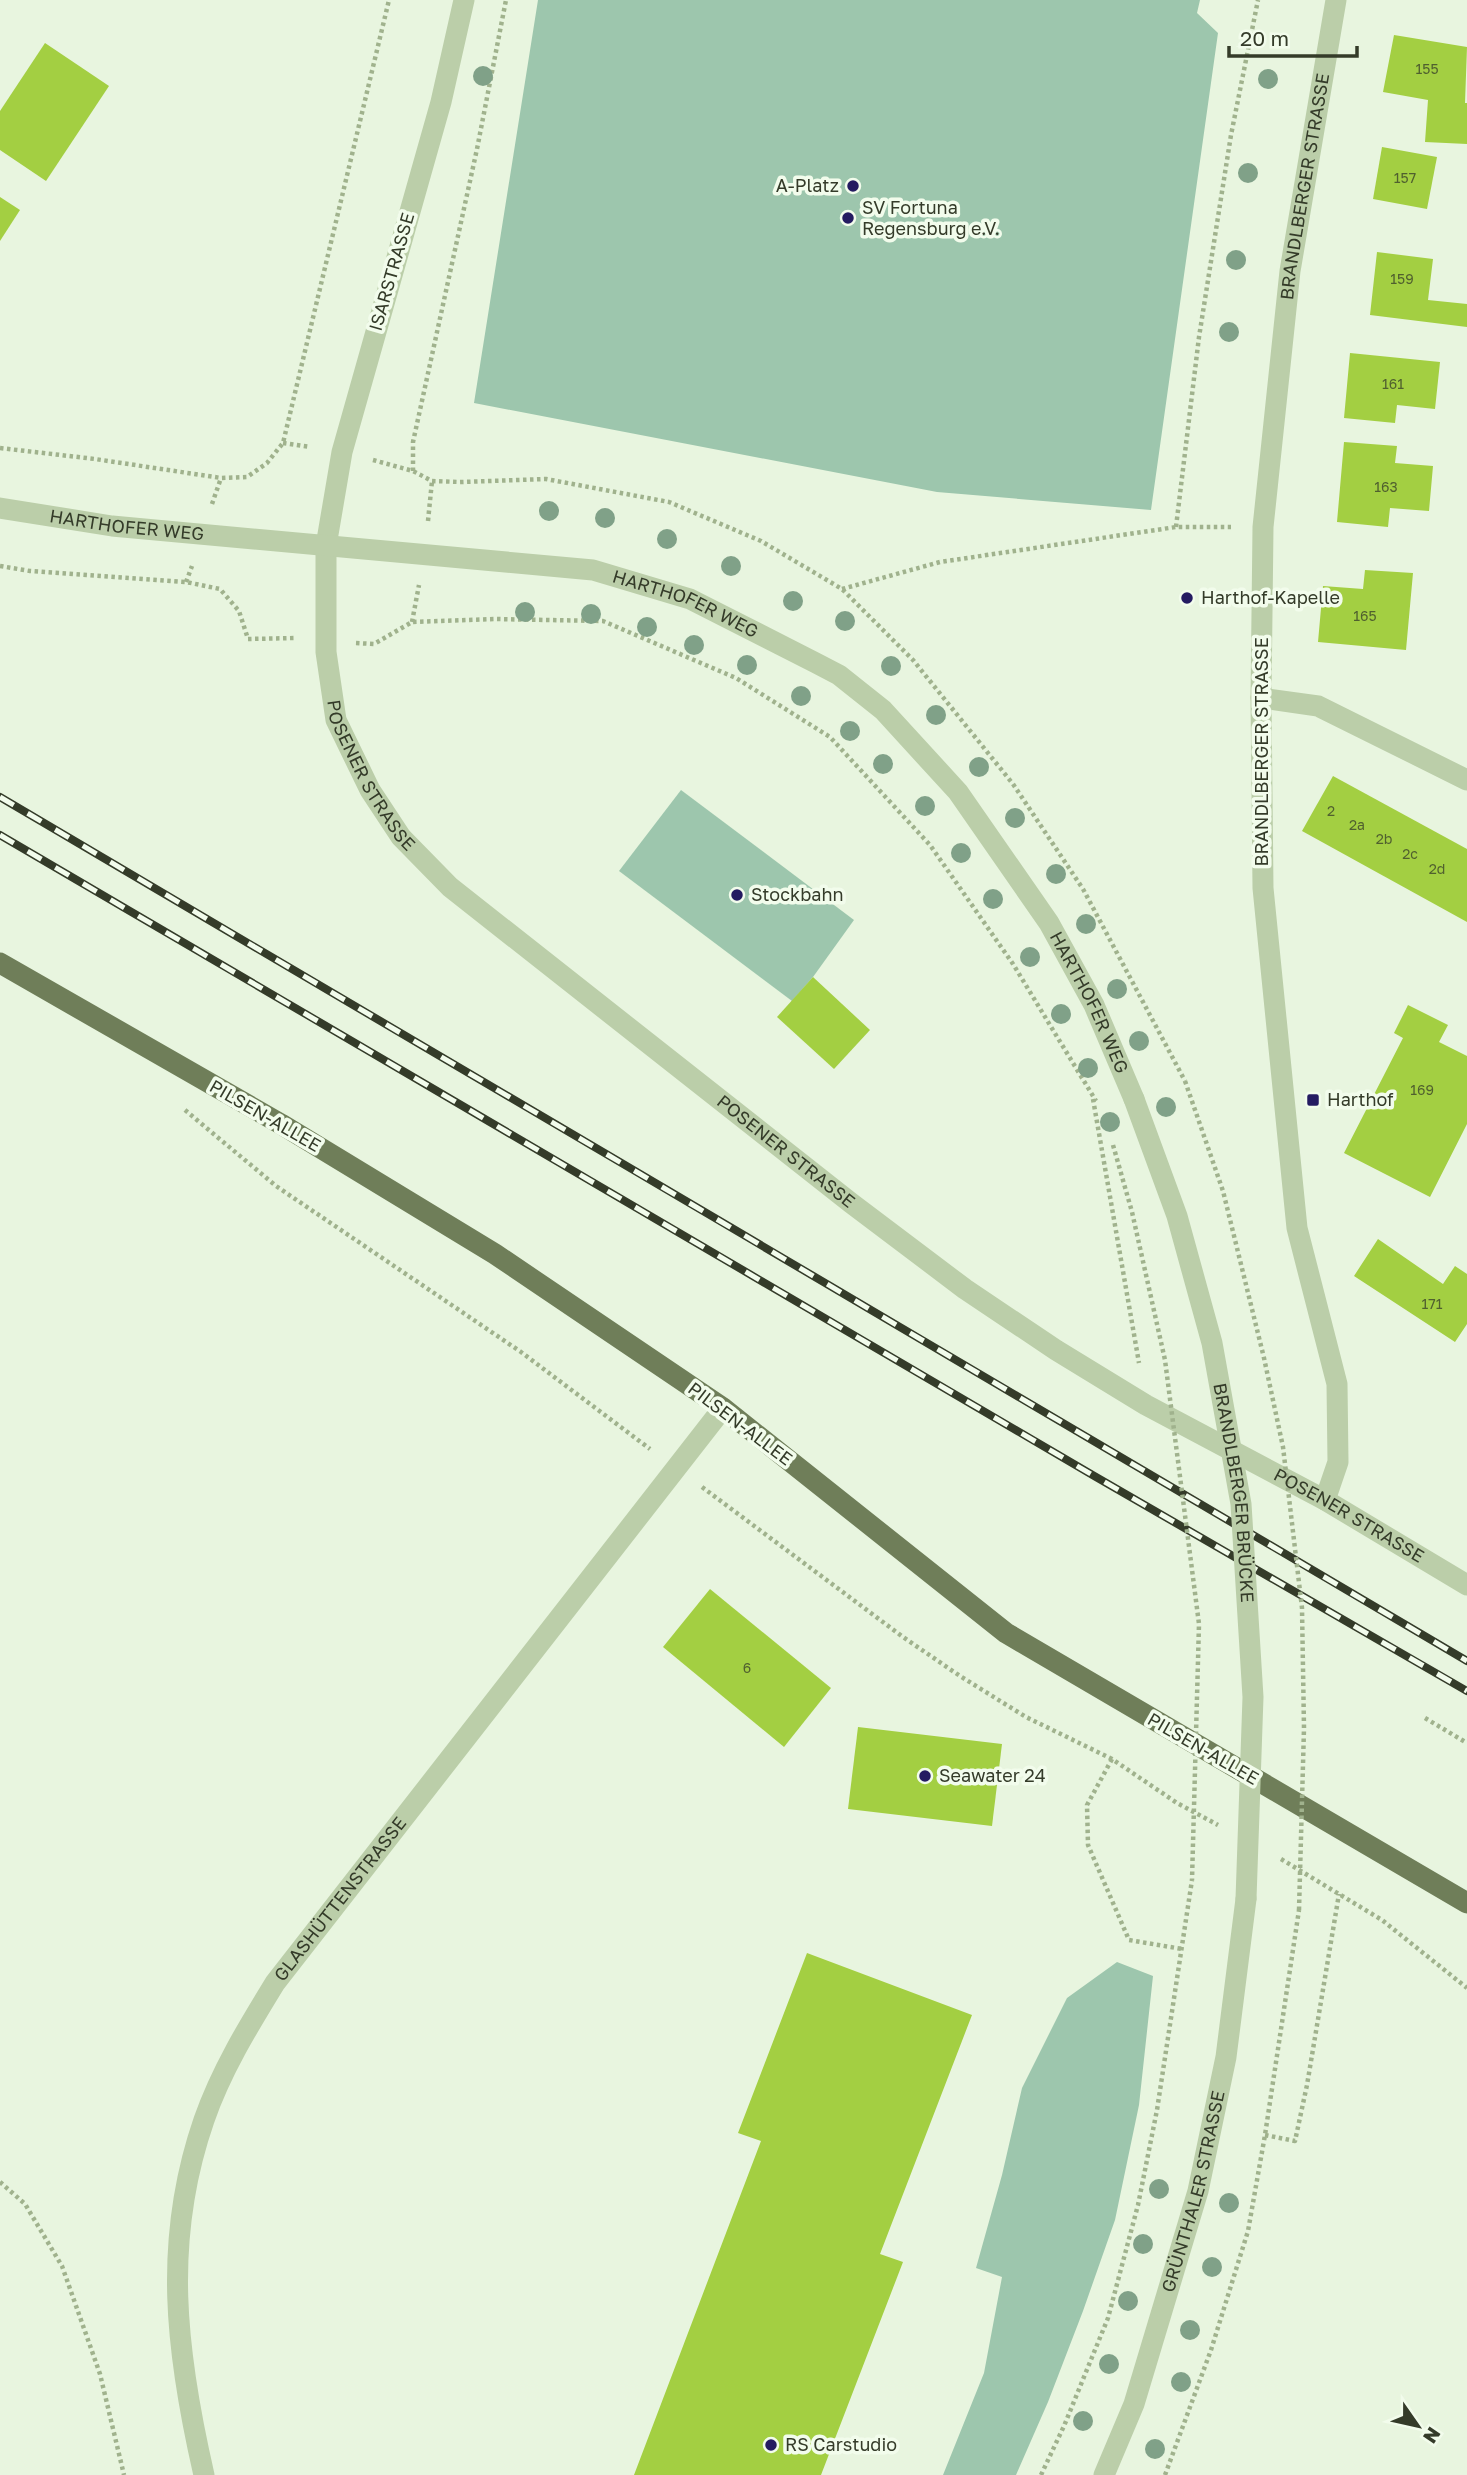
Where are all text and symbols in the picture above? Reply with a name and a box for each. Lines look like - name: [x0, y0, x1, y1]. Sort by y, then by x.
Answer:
- scale bar: [1229, 14, 1357, 58]
- text: 20 m: [1240, 25, 1289, 51]
- house number: 155: [1415, 60, 1439, 77]
- street label: BRANDLBERGER STRASSE: [1275, 71, 1333, 301]
- house number: 157: [1394, 169, 1416, 186]
- place label: A-Platz: [776, 174, 839, 196]
- marker: A-Platz: [845, 178, 861, 194]
- place label: SV Fortuna Regensburg e.V.: [862, 196, 1000, 239]
- street label: ISARSTRASSE: [364, 210, 418, 333]
- marker: SV Fortuna Regensburg e.V.: [840, 210, 856, 226]
- house number: 159: [1390, 270, 1414, 287]
- house number: 161: [1382, 375, 1404, 392]
- house number: 163: [1374, 478, 1398, 495]
- street label: HARTHOFER WEG: [48, 504, 205, 544]
- street label: HARTHOFER WEG: [610, 564, 762, 642]
- place label: Harthof-Kapelle: [1201, 586, 1340, 608]
- marker: Harthof-Kapelle: [1179, 590, 1195, 606]
- house number: 165: [1353, 607, 1377, 624]
- street label: BRANDLBERGER STRASSE: [1250, 637, 1272, 867]
- street label: POSENER STRASSE: [323, 698, 420, 855]
- house number: 2: [1327, 802, 1335, 819]
- house number: 2a: [1349, 816, 1365, 833]
- house number: 2b: [1376, 830, 1392, 847]
- house number: 2c: [1402, 845, 1418, 862]
- house number: 2d: [1429, 860, 1445, 877]
- place label: Stockbahn: [751, 883, 844, 905]
- marker: Stockbahn: [729, 887, 745, 903]
- street label: HARTHOFER WEG: [1046, 927, 1134, 1076]
- street label: PILSEN-ALLEE: [206, 1074, 325, 1156]
- house number: 169: [1410, 1081, 1434, 1098]
- place label: Harthof: [1327, 1088, 1394, 1110]
- street label: POSENER STRASSE: [713, 1090, 860, 1212]
- marker: Harthof: [1305, 1092, 1321, 1108]
- house number: 171: [1422, 1295, 1443, 1312]
- street label: PILSEN-ALLEE: [684, 1377, 797, 1470]
- street label: BRANDLBERGER BRÜCKE: [1209, 1381, 1259, 1603]
- street label: POSENER STRASSE: [1270, 1463, 1428, 1567]
- house number: 6: [743, 1659, 751, 1676]
- street label: PILSEN-ALLEE: [1144, 1707, 1263, 1789]
- place label: Seawater 24: [939, 1764, 1046, 1786]
- marker: Seawater 24: [917, 1768, 933, 1784]
- street label: GLASHÜTTENSTRASSE: [269, 1812, 410, 1985]
- street label: GRÜNTHALER STRASSE: [1156, 2089, 1229, 2295]
- north arrow: [1383, 2391, 1453, 2461]
- text: N: [1419, 2423, 1446, 2448]
- place label: RS Carstudio: [785, 2433, 897, 2455]
- marker: RS Carstudio: [763, 2437, 779, 2453]

